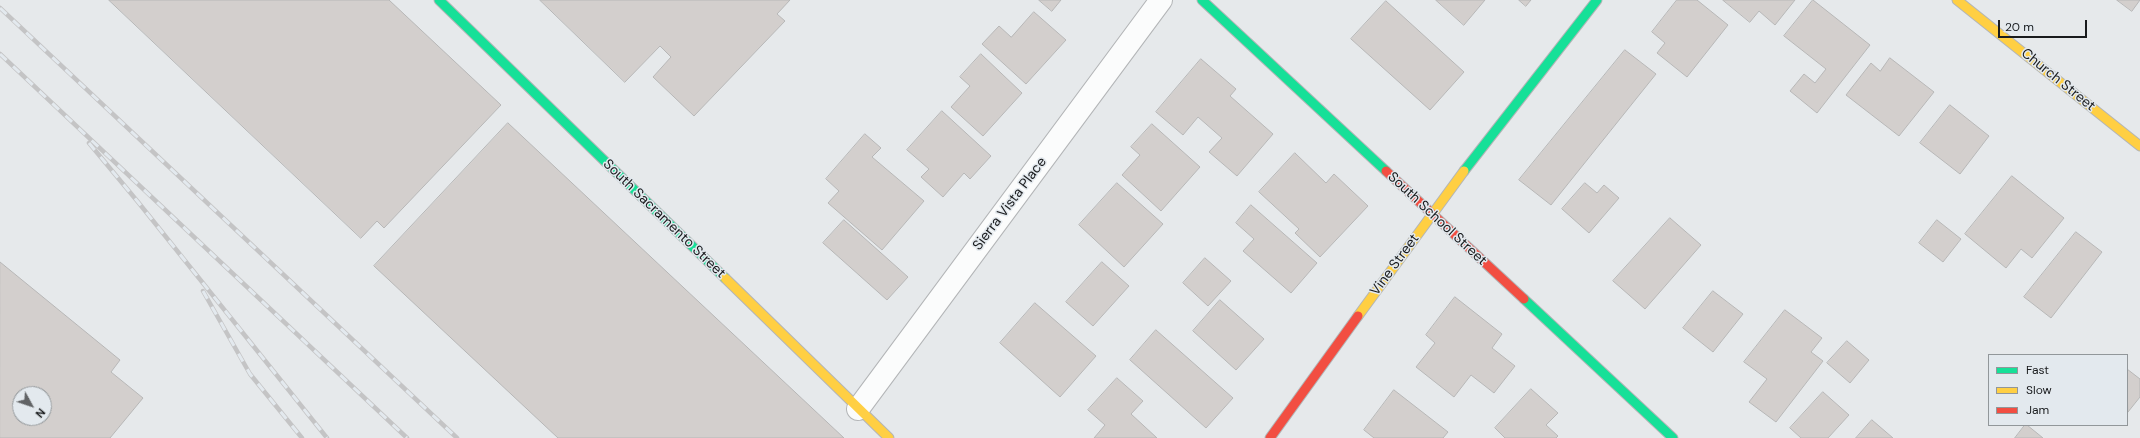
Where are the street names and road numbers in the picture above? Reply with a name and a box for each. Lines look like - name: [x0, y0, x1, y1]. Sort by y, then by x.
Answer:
- street label: Church Street: [2018, 45, 2098, 115]
- street label: Sierra Vista Place: [970, 154, 1050, 254]
- street label: South Sacramento Street: [599, 156, 729, 282]
- street label: South School Street: [1384, 169, 1490, 269]
- street label: Vine Street: [1367, 231, 1423, 299]

